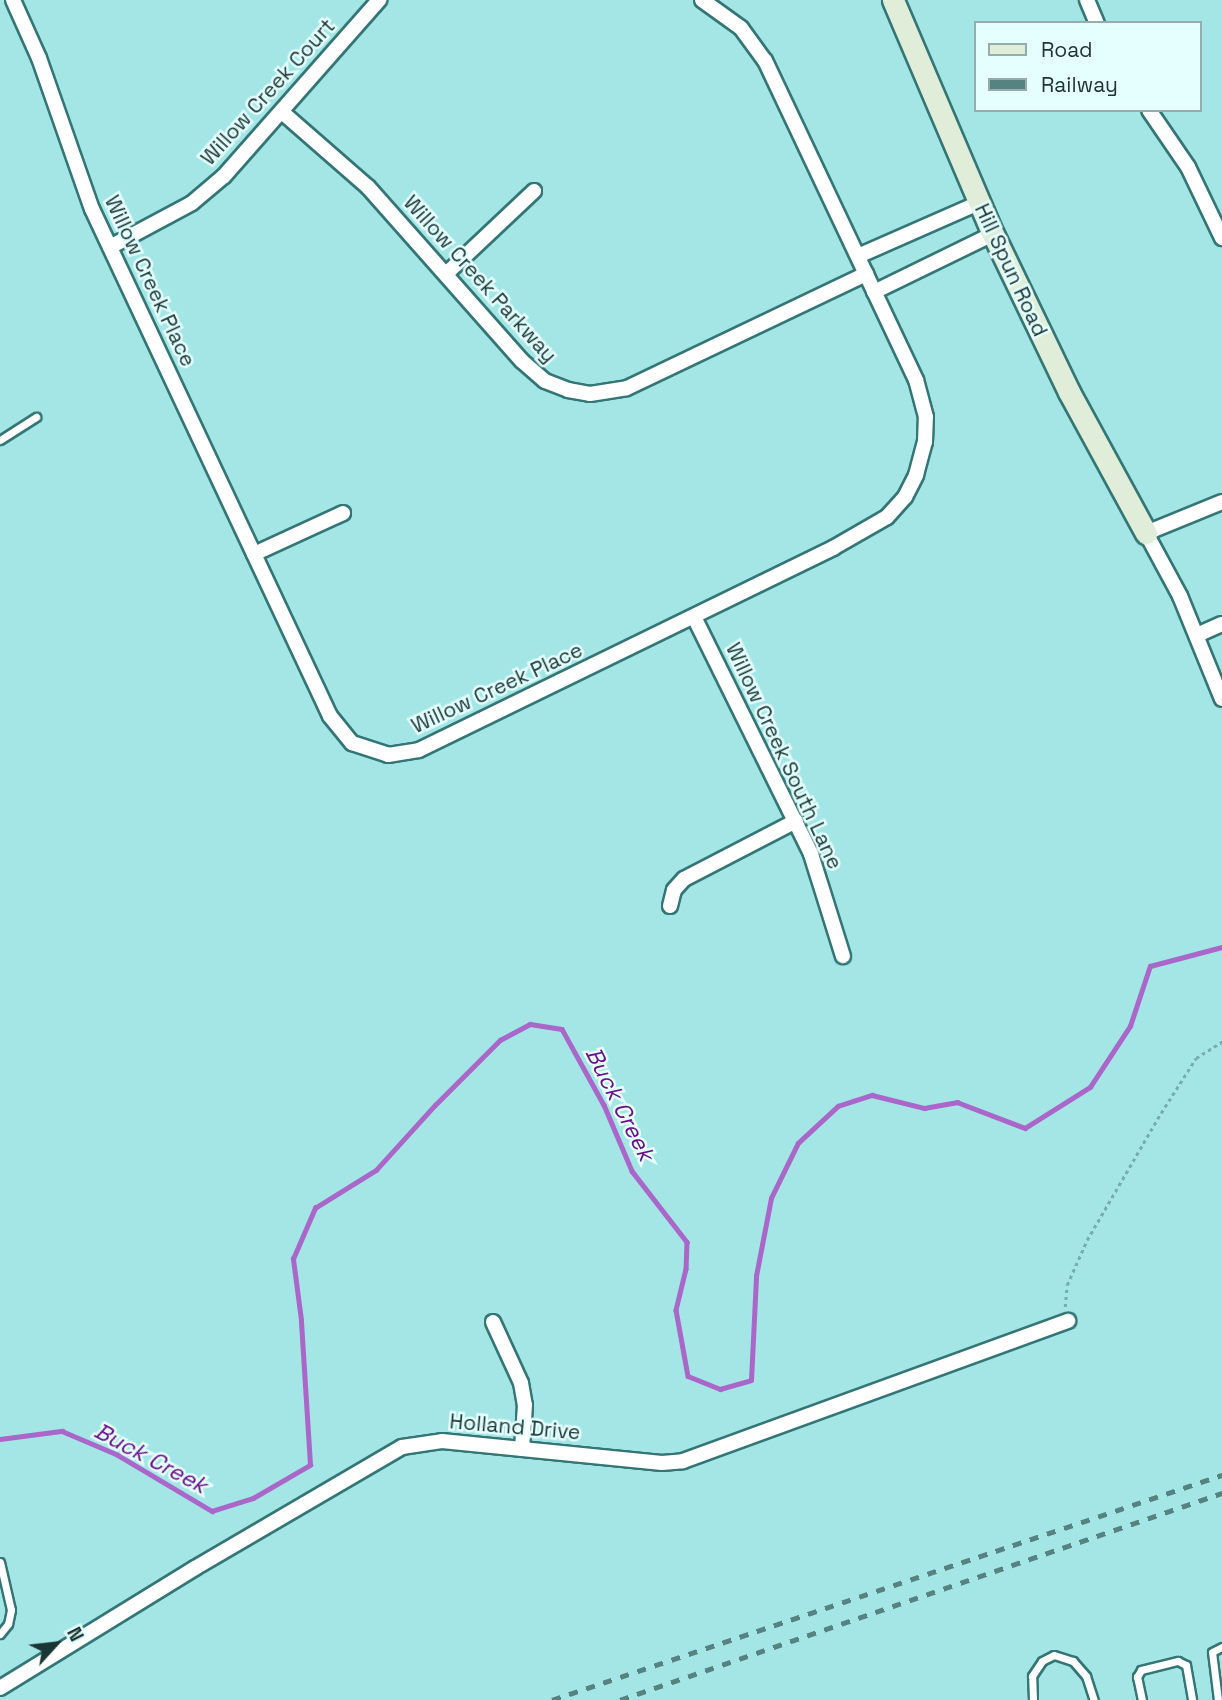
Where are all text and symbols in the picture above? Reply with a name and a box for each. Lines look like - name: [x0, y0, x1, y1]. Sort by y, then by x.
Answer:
- street label: Willow Creek Court: [196, 14, 340, 170]
- legend: [974, 21, 1201, 112]
- text: Road: [1041, 36, 1093, 63]
- text: Railway: [1041, 71, 1118, 98]
- street label: Willow Creek Parkway: [398, 190, 562, 368]
- street label: Willow Creek Place: [99, 191, 201, 371]
- street label: Hill Spun Road: [969, 200, 1053, 340]
- street label: Willow Creek Place: [407, 637, 587, 739]
- street label: Willow Creek South Lane: [720, 639, 848, 873]
- water label: Buck Creek: [580, 1043, 660, 1165]
- street label: Holland Drive: [449, 1409, 581, 1445]
- water label: Buck Creek: [90, 1417, 212, 1499]
- north arrow: [21, 1609, 91, 1679]
- text: N: [61, 1623, 89, 1646]

